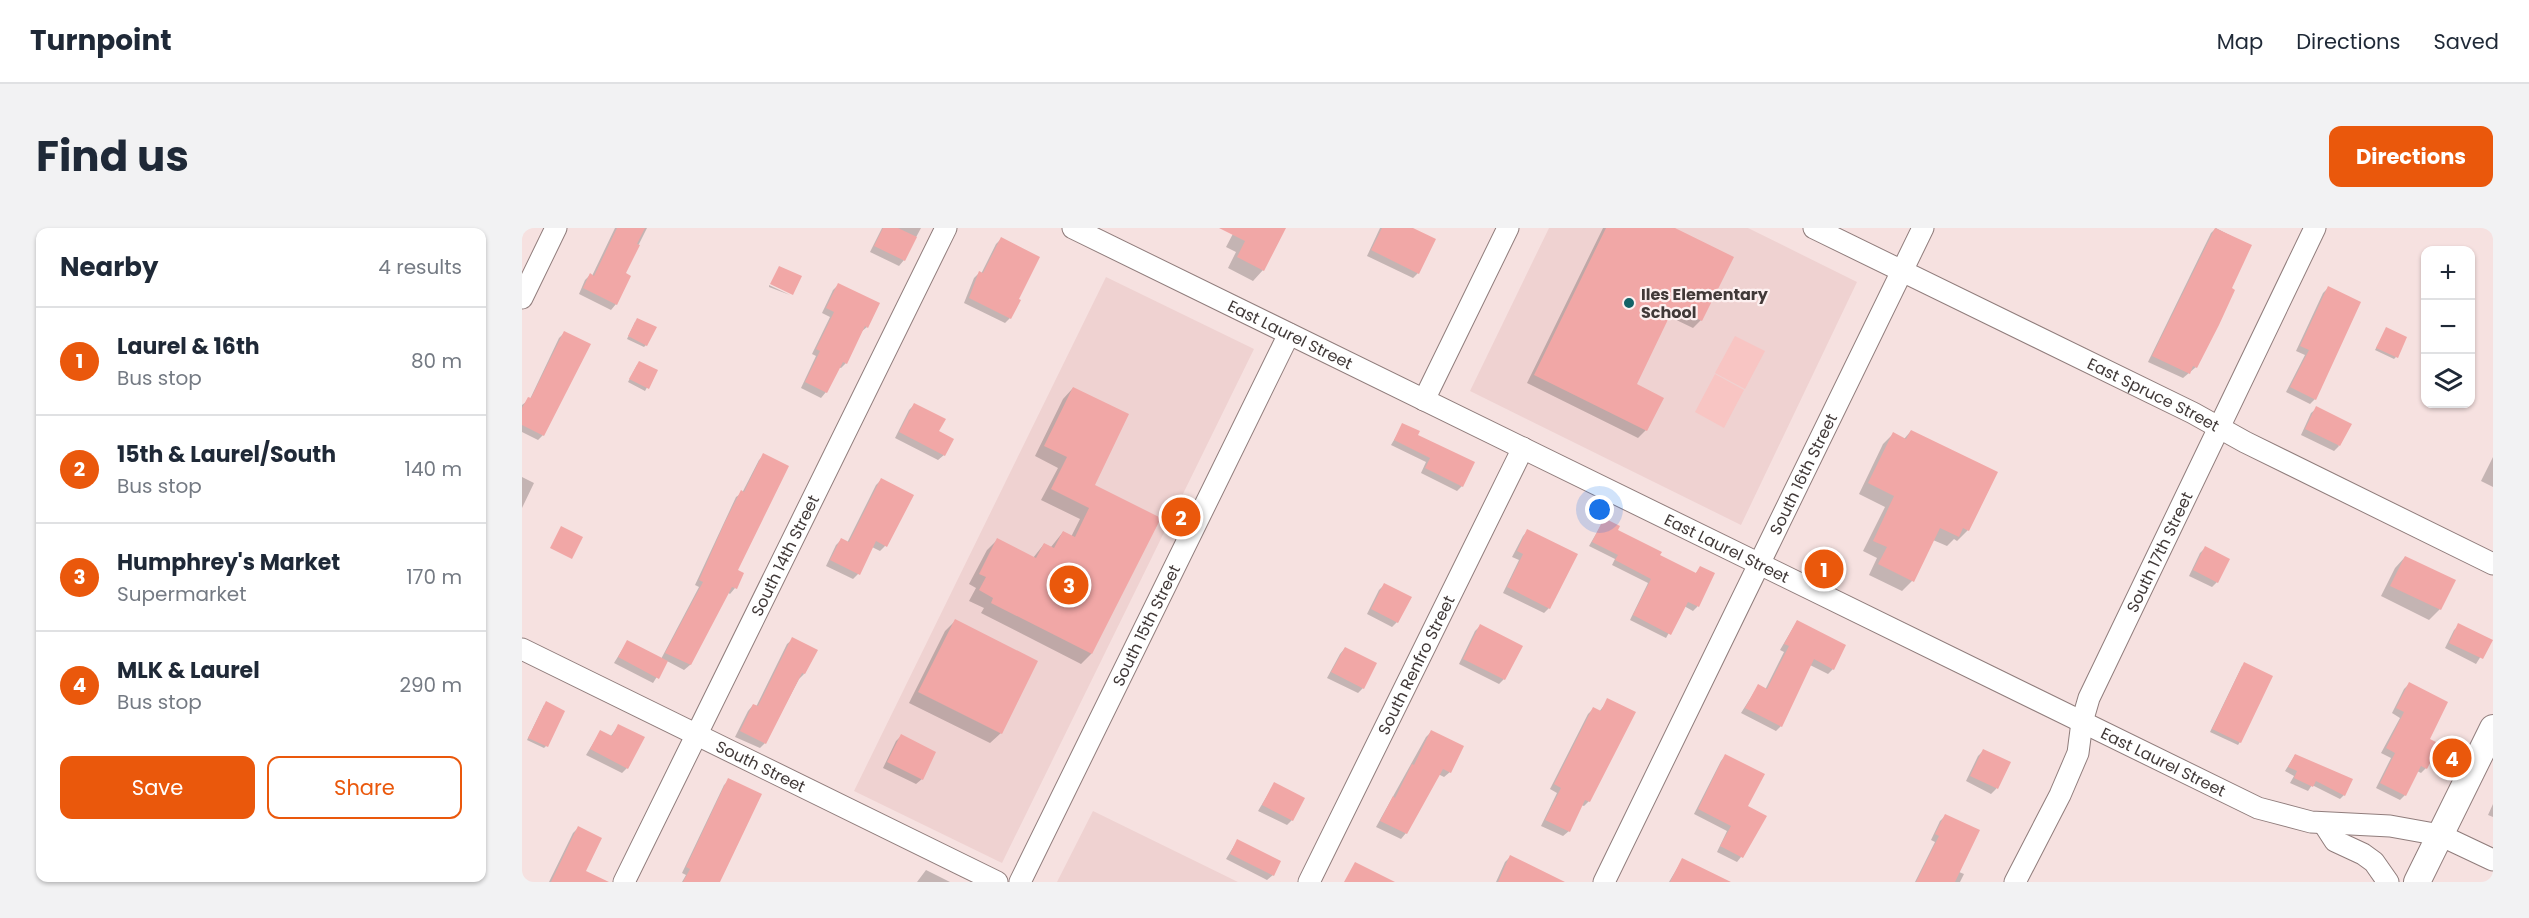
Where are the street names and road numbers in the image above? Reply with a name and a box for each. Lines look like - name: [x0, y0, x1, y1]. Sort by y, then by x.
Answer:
- street label: East Laurel Street: [1224, 294, 1357, 375]
- street label: East Spruce Street: [2084, 352, 2224, 437]
- street label: South 16th Street: [1764, 409, 1843, 539]
- street label: South 17th Street: [2120, 488, 2198, 616]
- street label: South 14th Street: [745, 491, 824, 620]
- street label: East Laurel Street: [1661, 508, 1793, 588]
- street label: South 15th Street: [1106, 560, 1186, 690]
- street label: South Renfro Street: [1372, 591, 1460, 739]
- street label: East Laurel Street: [2097, 721, 2230, 802]
- street label: South Street: [712, 734, 810, 798]

